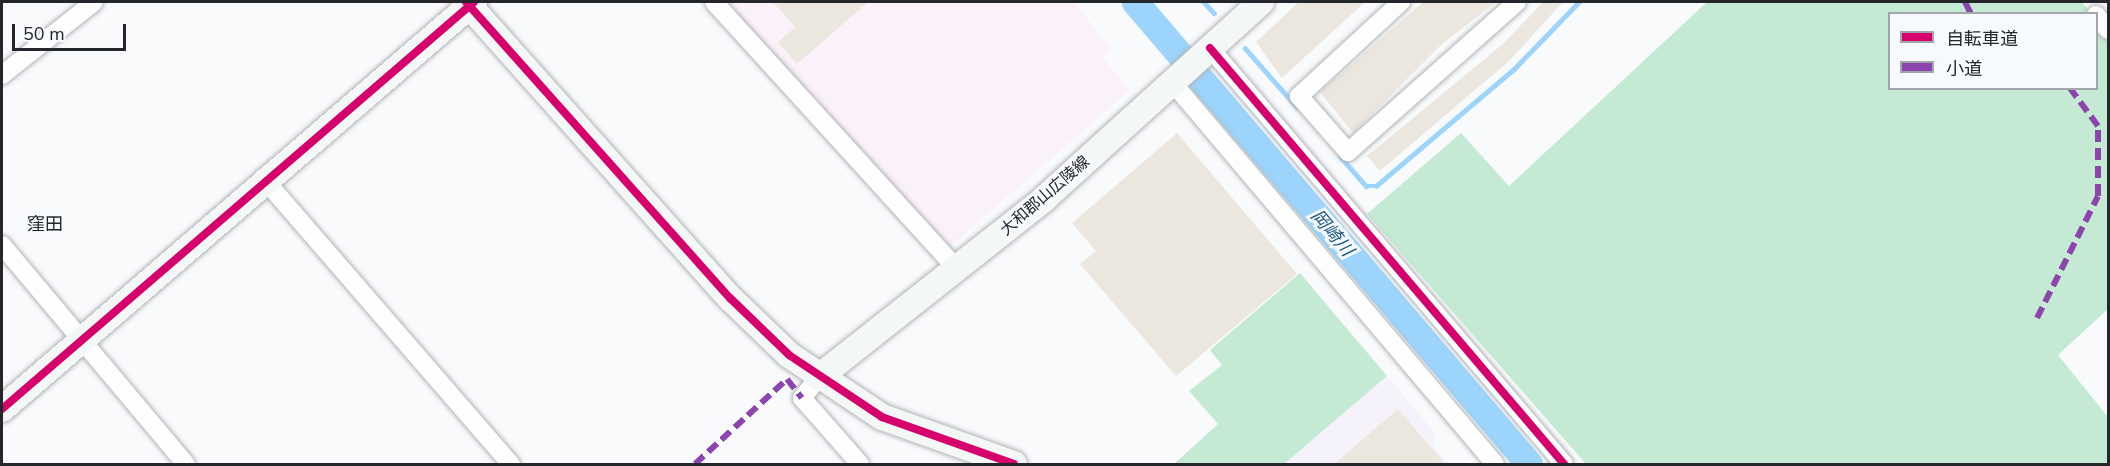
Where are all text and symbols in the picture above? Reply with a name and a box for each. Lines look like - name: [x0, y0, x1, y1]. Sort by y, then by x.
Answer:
- scale bar: [15, 12, 129, 50]
- legend: [1888, 12, 2098, 90]
- text: 50 m: [23, 22, 65, 46]
- text: 自転車道: [1946, 27, 2018, 51]
- text: 小道: [1946, 57, 1982, 81]
- street label: 大和郡山広陵線: [996, 152, 1094, 240]
- water label: 岡崎川: [1306, 205, 1358, 261]
- district label: 窪田: [27, 213, 63, 235]

